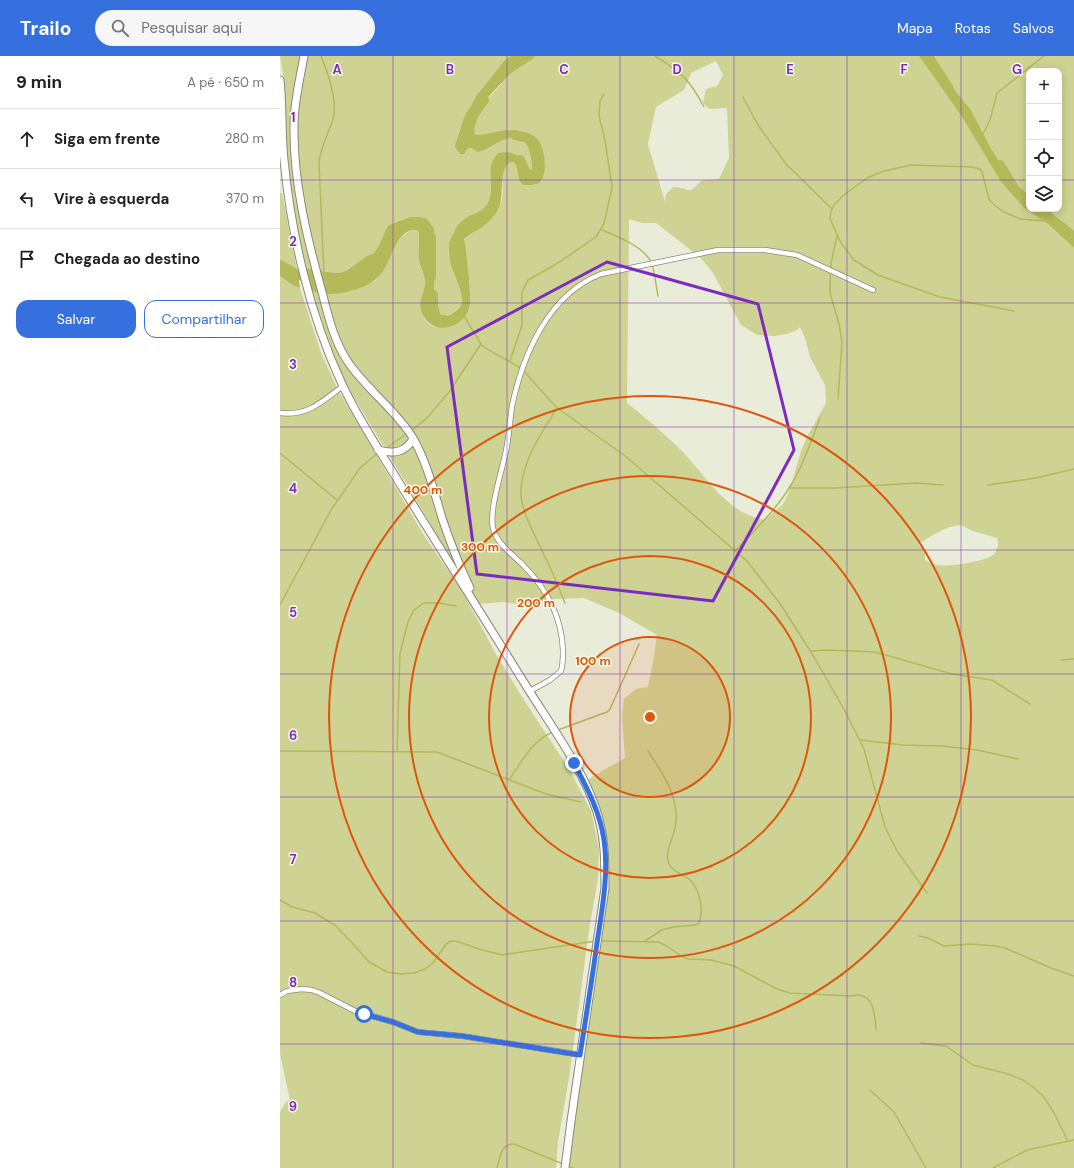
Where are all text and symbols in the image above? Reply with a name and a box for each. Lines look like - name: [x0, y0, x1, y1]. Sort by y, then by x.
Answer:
- search box: [95, 10, 375, 46]
- text: Trailo: [20, 16, 71, 41]
- icon: search: [109, 17, 131, 39]
- text: Pesquisar aqui: [141, 18, 242, 38]
- text: Mapa: [897, 19, 933, 37]
- text: Rotas: [955, 19, 991, 37]
- text: Salvos: [1013, 19, 1054, 37]
- text: A: [332, 61, 342, 78]
- text: B: [446, 61, 454, 78]
- text: C: [559, 61, 569, 78]
- text: D: [672, 61, 682, 78]
- text: E: [786, 61, 794, 78]
- text: F: [900, 61, 908, 78]
- text: G: [1012, 61, 1022, 78]
- map controls: [1026, 68, 1062, 212]
- button: +: [1026, 68, 1062, 104]
- text: 9 min: [16, 71, 62, 93]
- text: A pé · 650 m: [187, 74, 264, 91]
- button: −: [1026, 104, 1062, 140]
- text: 1: [291, 109, 295, 126]
- icon: ahead: [16, 128, 38, 150]
- text: Siga em frente: [54, 129, 160, 149]
- text: 280 m: [225, 130, 264, 147]
- button: locate: [1026, 140, 1062, 176]
- button: layers: [1026, 176, 1062, 212]
- icon: left: [16, 188, 38, 210]
- text: Vire à esquerda: [54, 189, 169, 209]
- text: 370 m: [226, 190, 264, 207]
- text: 2: [289, 233, 297, 250]
- icon: arrive: [16, 248, 38, 270]
- text: Chegada ao destino: [54, 249, 200, 269]
- button: Salvar: [16, 300, 136, 338]
- button: Compartilhar: [144, 300, 264, 338]
- text: 3: [289, 356, 297, 373]
- text: 4: [289, 480, 297, 497]
- text: 400 m: [404, 482, 442, 498]
- text: 300 m: [461, 539, 499, 555]
- text: 200 m: [517, 595, 555, 611]
- text: 5: [289, 604, 297, 621]
- text: 100 m: [575, 653, 611, 669]
- centre of rings: [643, 710, 657, 724]
- text: 6: [289, 727, 297, 744]
- route end: [565, 754, 583, 772]
- text: 7: [290, 851, 297, 868]
- text: 8: [289, 974, 297, 991]
- route start: [355, 1005, 373, 1023]
- text: 9: [289, 1098, 297, 1115]

